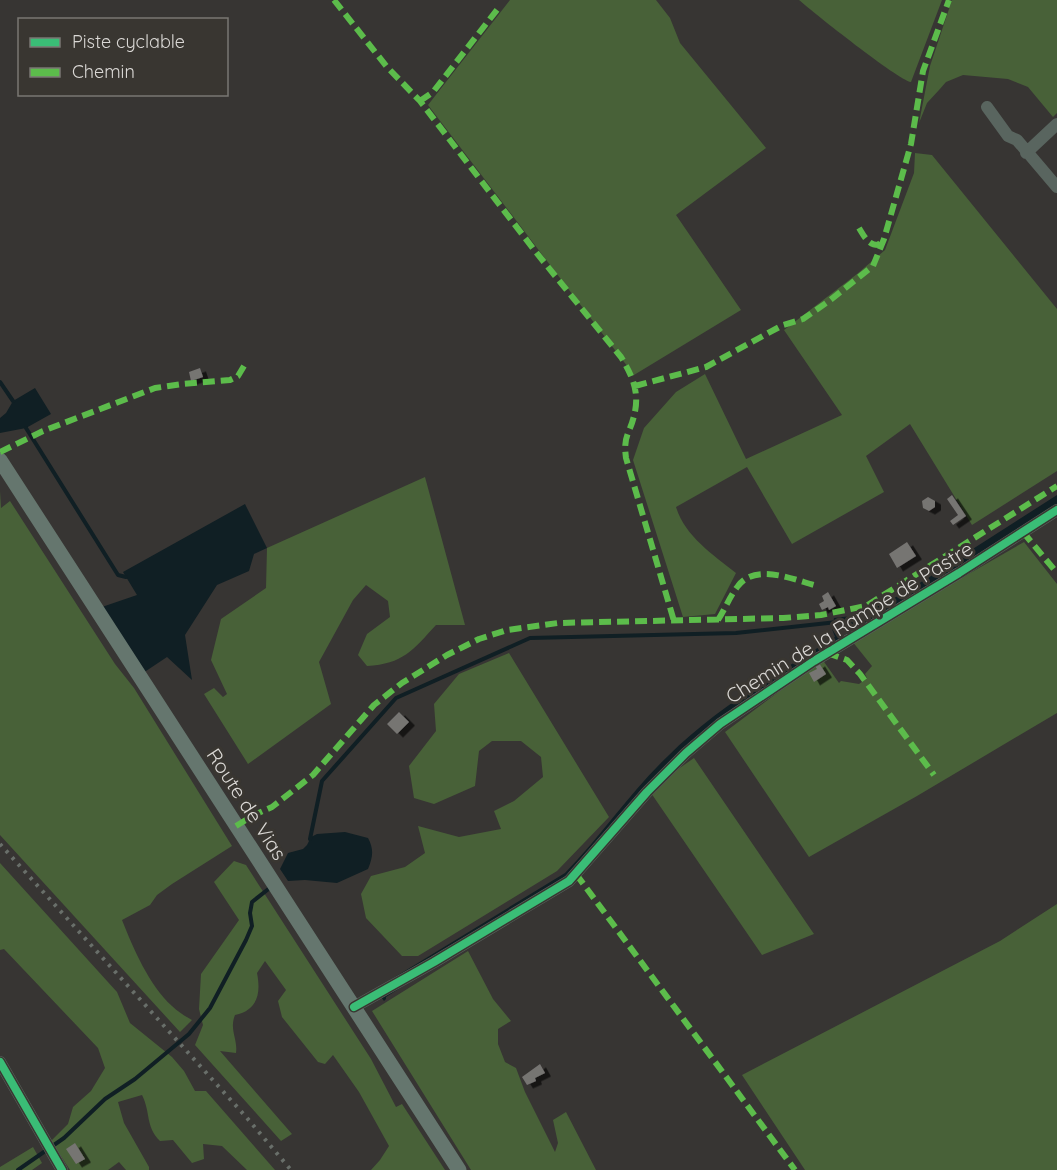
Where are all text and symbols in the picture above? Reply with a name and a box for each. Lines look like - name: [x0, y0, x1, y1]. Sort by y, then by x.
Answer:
- legend: [18, 18, 228, 96]
- text: Piste cyclable: [72, 30, 185, 53]
- text: Chemin: [72, 60, 135, 83]
- street label: Chemin de la Rampe de Pastre: [721, 535, 977, 709]
- street label: Route de Vias: [202, 743, 292, 865]

